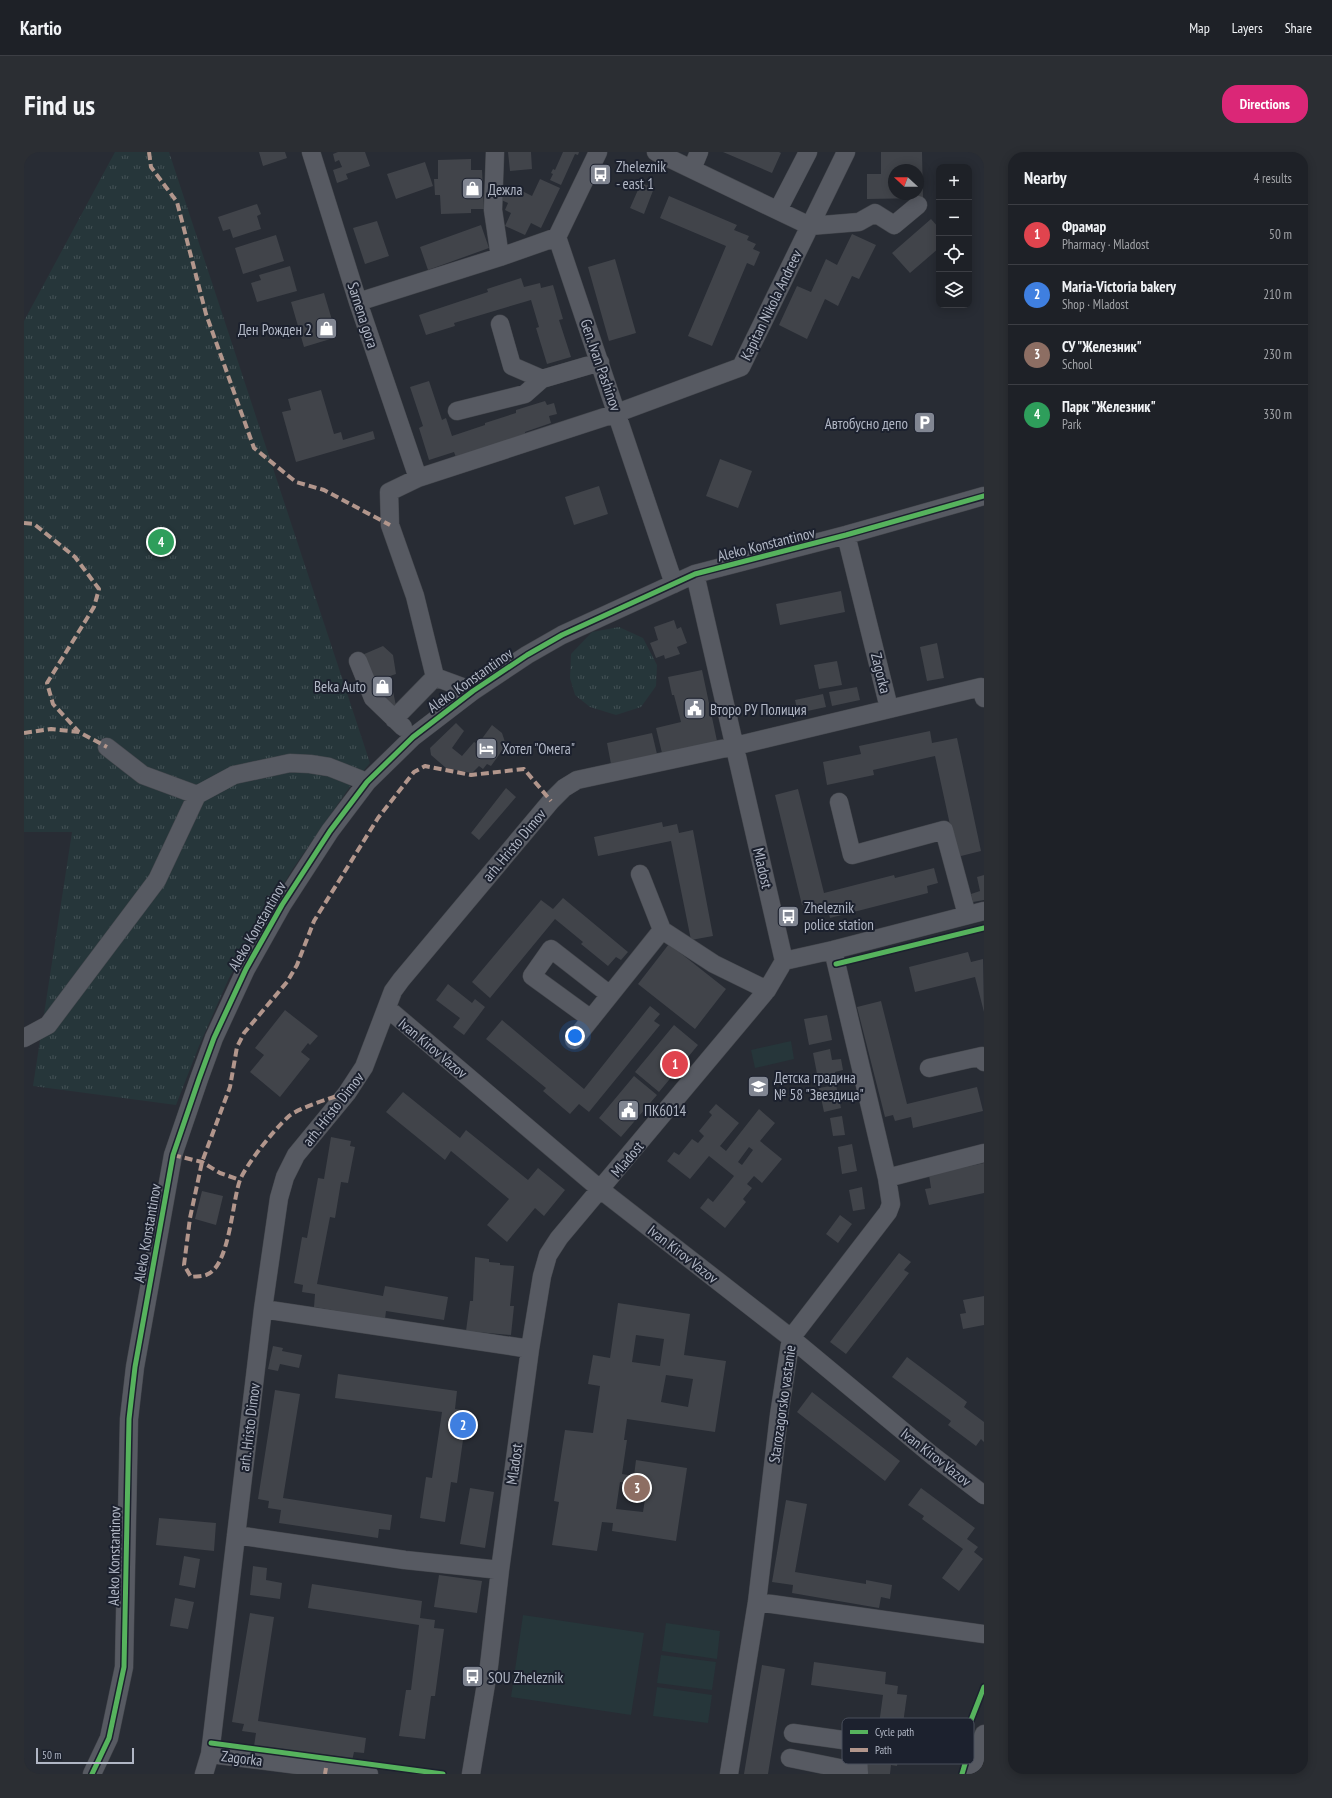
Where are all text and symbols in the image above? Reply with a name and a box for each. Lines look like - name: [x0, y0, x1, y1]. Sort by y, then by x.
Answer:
- text: Kartio: [20, 16, 62, 40]
- text: Map: [1189, 19, 1210, 37]
- text: Layers: [1232, 19, 1263, 37]
- text: Share: [1285, 19, 1312, 37]
- button: Directions: [1222, 85, 1308, 123]
- text: Find us: [24, 86, 95, 123]
- place label: Zheleznik - east 1: [616, 157, 666, 193]
- bus stop icon: Zheleznik - east 1: [587, 162, 613, 188]
- north arrow: [888, 164, 924, 200]
- map controls: [936, 164, 972, 308]
- button: +: [936, 164, 972, 200]
- text: Nearby: [1024, 167, 1067, 189]
- text: 4 results: [1253, 170, 1292, 187]
- shop icon: Дежла: [459, 176, 485, 202]
- place label: Дежла: [488, 180, 522, 199]
- button: −: [936, 200, 972, 236]
- text: Фрамар: [1062, 217, 1106, 236]
- text: 1: [1034, 226, 1040, 243]
- text: 50 m: [1269, 226, 1292, 243]
- button: locate: [936, 236, 972, 272]
- text: Pharmacy · Mladost: [1062, 236, 1149, 253]
- street label: Kapitan Nikola Andreev: [736, 246, 806, 363]
- button: layers: [936, 272, 972, 308]
- text: Maria-Victoria bakery: [1062, 277, 1176, 296]
- street label: Sarnena gora: [343, 280, 383, 350]
- text: 2: [1034, 286, 1040, 303]
- text: 210 m: [1263, 286, 1292, 303]
- text: Shop · Mladost: [1062, 296, 1129, 313]
- shop icon: Ден Рожден 2: [314, 316, 340, 342]
- street label: Gen. Ivan Pashinov: [576, 316, 626, 414]
- place label: Ден Рожден 2: [238, 320, 312, 339]
- text: СУ "Железник": [1062, 337, 1142, 356]
- text: 3: [1034, 346, 1040, 363]
- text: 230 m: [1263, 346, 1292, 363]
- text: School: [1062, 356, 1092, 373]
- text: Парк "Железник": [1062, 397, 1156, 416]
- text: 4: [1034, 406, 1040, 423]
- text: 330 m: [1263, 406, 1292, 423]
- parking icon: Автобусно депо: [911, 410, 937, 436]
- place label: Автобусно депо: [825, 414, 908, 433]
- text: Park: [1062, 416, 1081, 433]
- street label: Aleko Konstantinov: [715, 523, 817, 565]
- pin: 4: [148, 527, 174, 557]
- street label: Aleko Konstantinov: [424, 643, 517, 716]
- street label: Zagorka: [867, 651, 895, 695]
- shop icon: Beka Auto: [369, 673, 395, 699]
- place label: Beka Auto: [314, 677, 366, 696]
- public building icon: Второ РУ Полиция: [681, 696, 707, 722]
- place label: Второ РУ Полиция: [710, 700, 807, 719]
- hotel icon: Хотел "Омега": [473, 735, 499, 761]
- place label: Хотел "Омега": [502, 739, 575, 758]
- street label: arh. Hristo Dimov: [478, 805, 550, 885]
- street label: Mladost: [749, 846, 777, 890]
- street label: Aleko Konstantinov: [224, 878, 290, 974]
- place label: Zheleznik police station: [804, 898, 874, 934]
- bus stop icon: Zheleznik police station: [775, 903, 801, 929]
- street label: Ivan Kirov Vazov: [395, 1014, 471, 1082]
- your location: [565, 1026, 585, 1046]
- pin: 1: [662, 1049, 688, 1079]
- street label: arh. Hristo Dimov: [298, 1068, 368, 1150]
- place label: Детска градина № 58 "Звездица": [774, 1068, 864, 1104]
- school or university icon: Детска градина № 58 "Звездица": [745, 1073, 771, 1099]
- public building icon: ПК6014: [616, 1097, 642, 1123]
- place label: ПК6014: [644, 1101, 687, 1120]
- street label: Mladost: [606, 1137, 648, 1181]
- street label: Aleko Konstantinov: [129, 1182, 165, 1284]
- street label: Ivan Kirov Vazov: [644, 1221, 722, 1287]
- street label: Starozagorsko vastanie: [764, 1344, 800, 1464]
- street label: arh. Hristo Dimov: [234, 1382, 264, 1472]
- pin: 2: [450, 1410, 476, 1440]
- street label: Ivan Kirov Vazov: [897, 1424, 975, 1490]
- street label: Mladost: [502, 1442, 526, 1486]
- pin: 3: [624, 1473, 650, 1503]
- street label: Aleko Konstantinov: [104, 1506, 124, 1606]
- bus stop icon: SOU Zheleznik: [460, 1664, 486, 1690]
- place label: SOU Zheleznik: [488, 1668, 564, 1687]
- legend: [842, 1718, 974, 1764]
- text: Cycle path: [875, 1725, 914, 1739]
- text: Path: [875, 1743, 892, 1757]
- scale bar: [36, 1746, 134, 1765]
- street label: Zagorka: [220, 1746, 264, 1770]
- text: 50 m: [42, 1748, 61, 1762]

